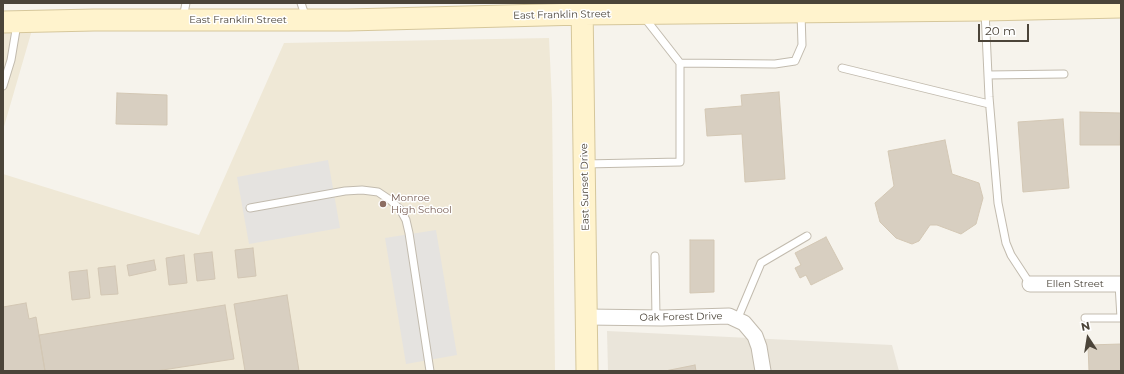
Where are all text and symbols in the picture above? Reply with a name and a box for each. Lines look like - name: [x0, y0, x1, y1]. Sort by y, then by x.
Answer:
- street label: East Franklin Street: [513, 8, 611, 22]
- street label: East Franklin Street: [189, 14, 287, 26]
- scale bar: [980, 16, 1031, 42]
- text: 20 m: [985, 23, 1016, 38]
- street label: East Sunset Drive: [578, 143, 592, 231]
- place label: Monroe High School: [391, 192, 452, 216]
- marker: Monroe High School: [378, 199, 388, 209]
- street label: Ellen Street: [1046, 278, 1104, 290]
- street label: Oak Forest Drive: [639, 310, 723, 324]
- north arrow: [1068, 318, 1108, 358]
- text: N: [1080, 318, 1091, 334]

